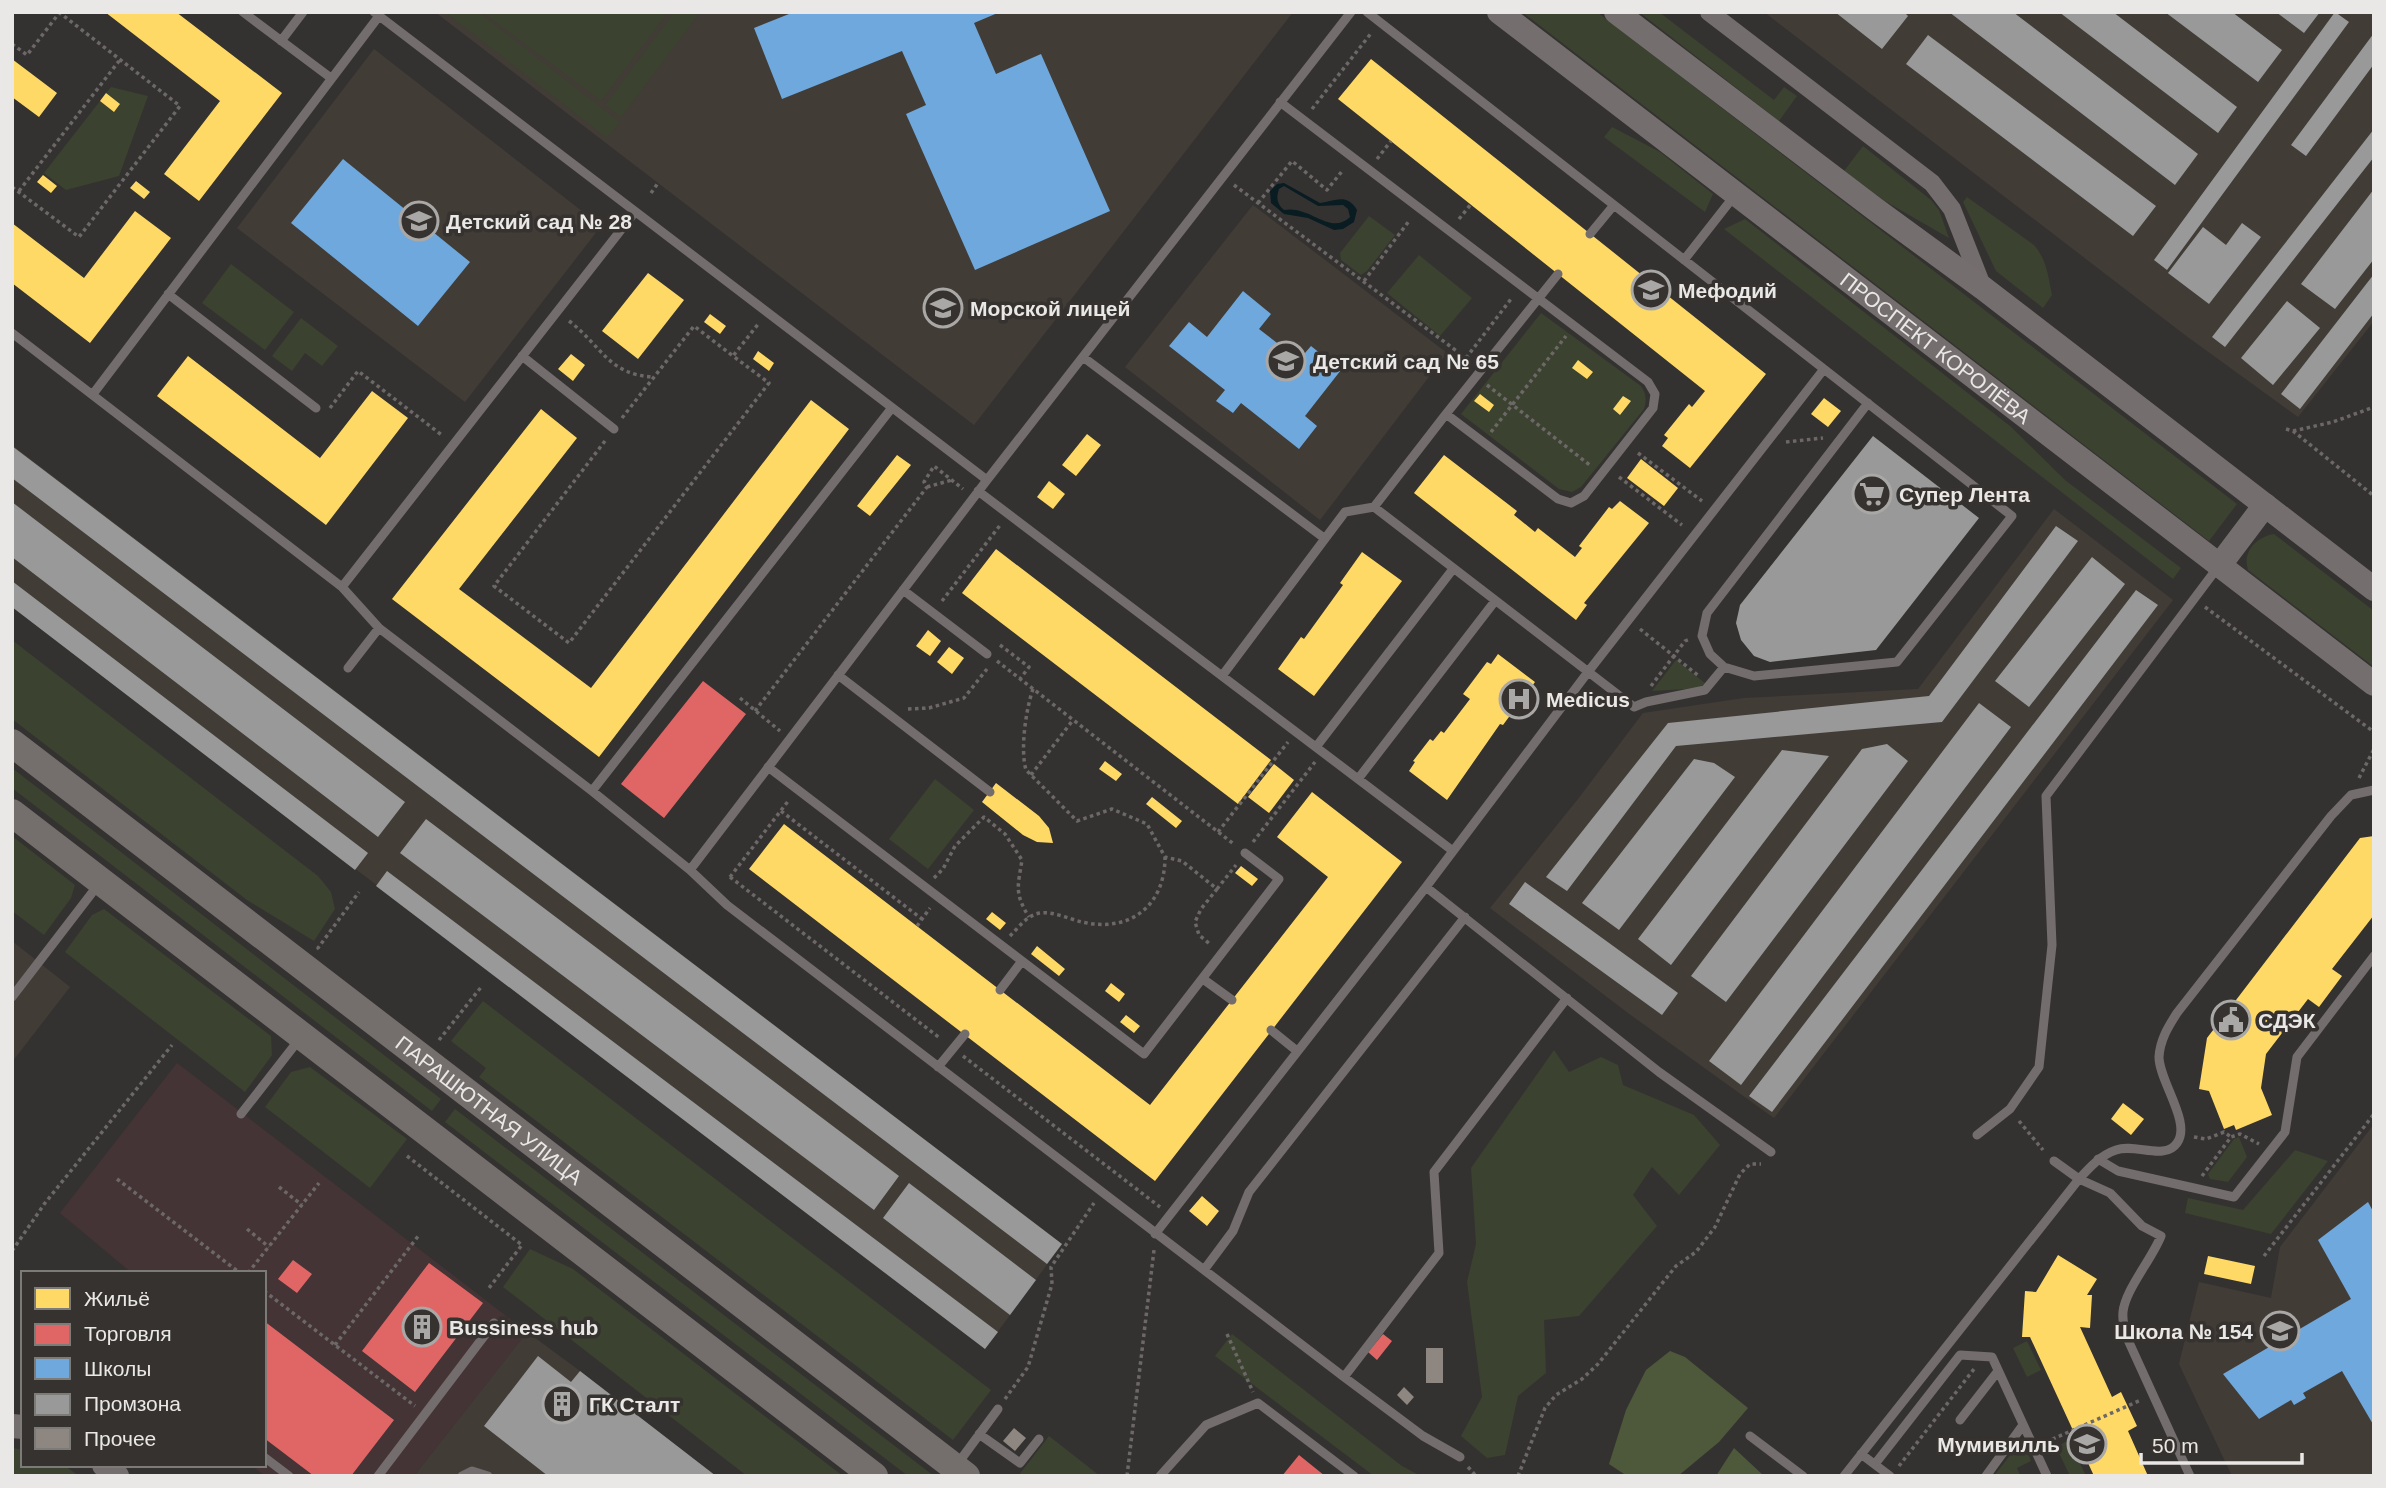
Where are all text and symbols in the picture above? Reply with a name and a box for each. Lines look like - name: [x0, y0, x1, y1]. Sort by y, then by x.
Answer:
- school or university icon: Детский сад № 28: [398, 200, 440, 242]
- place label: Детский сад № 28: [446, 210, 632, 233]
- street label: ПРОСПЕКТ КОРОЛЁВА: [1836, 267, 2036, 428]
- school or university icon: Мефодий: [1630, 269, 1672, 311]
- place label: Мефодий: [1678, 279, 1777, 302]
- school or university icon: Морской лицей: [922, 287, 964, 329]
- place label: Морской лицей: [970, 297, 1130, 320]
- school or university icon: Детский сад № 65: [1265, 340, 1307, 382]
- place label: Детский сад № 65: [1313, 350, 1499, 373]
- supermarket icon: Супер Лента: [1851, 473, 1893, 515]
- place label: Супер Лента: [1899, 483, 2030, 506]
- hospital icon: Medicus: [1498, 678, 1540, 720]
- place label: Medicus: [1546, 688, 1630, 711]
- public building icon: СДЭК: [2210, 999, 2252, 1041]
- place label: СДЭК: [2258, 1009, 2316, 1032]
- street label: ПАРАШЮТНАЯ УЛИЦА: [392, 1031, 587, 1189]
- legend: [21, 1271, 266, 1467]
- text: Жильё: [84, 1287, 150, 1310]
- building icon: Bussiness hub: [401, 1306, 443, 1348]
- school or university icon: Школа № 154: [2259, 1310, 2301, 1352]
- place label: Bussiness hub: [449, 1316, 598, 1339]
- place label: Школа № 154: [2114, 1320, 2253, 1343]
- text: Торговля: [84, 1322, 172, 1345]
- text: Школы: [84, 1357, 151, 1380]
- building icon: ГК Сталт: [541, 1383, 583, 1425]
- text: Промзона: [84, 1392, 181, 1415]
- place label: ГК Сталт: [589, 1393, 680, 1416]
- scale bar: [2141, 1422, 2302, 1466]
- school or university icon: Мумивилль: [2066, 1423, 2108, 1465]
- text: Прочее: [84, 1427, 156, 1450]
- place label: Мумивилль: [1937, 1433, 2060, 1456]
- text: 50 m: [2152, 1434, 2199, 1457]

